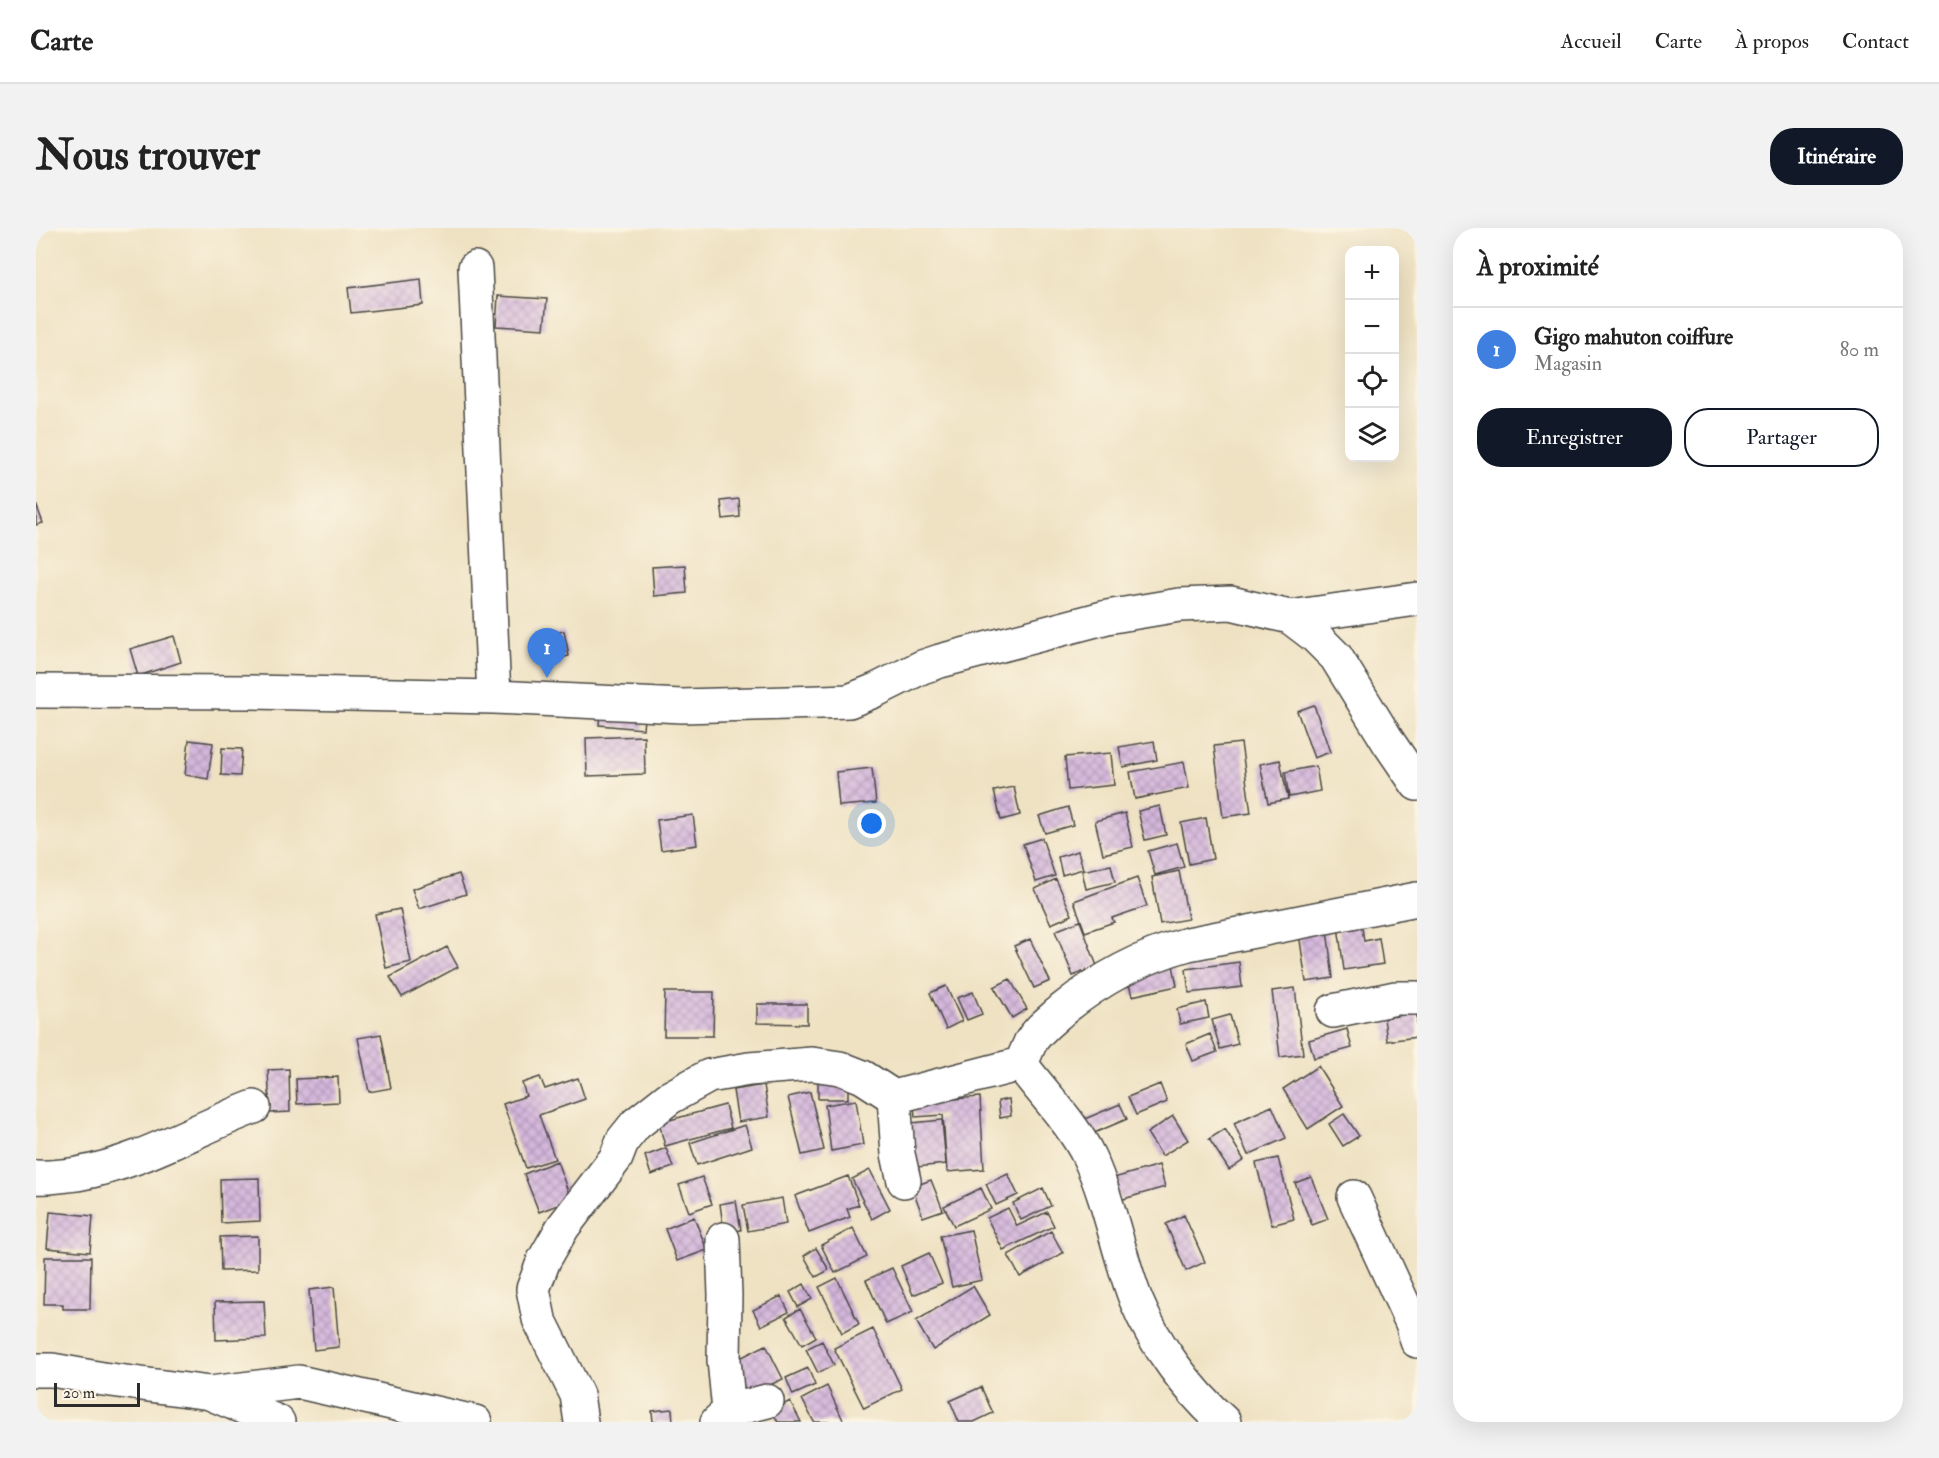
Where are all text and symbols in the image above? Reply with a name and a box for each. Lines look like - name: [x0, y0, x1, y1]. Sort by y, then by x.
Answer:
- text: Carte: [30, 24, 93, 59]
- text: Accueil: [1561, 28, 1622, 55]
- text: Carte: [1655, 28, 1702, 55]
- text: À propos: [1735, 28, 1809, 55]
- text: Contact: [1842, 28, 1909, 55]
- button: Itinéraire: [1770, 128, 1903, 185]
- text: Nous trouver: [36, 130, 260, 182]
- map controls: [1345, 246, 1399, 462]
- button: +: [1345, 246, 1399, 300]
- text: À proximité: [1477, 251, 1599, 283]
- button: −: [1345, 300, 1399, 354]
- text: Gigo mahuton coiffure: [1534, 323, 1733, 351]
- text: 1: [1493, 337, 1500, 362]
- text: 80 m: [1840, 337, 1879, 362]
- text: Magasin: [1534, 351, 1602, 376]
- button: locate: [1345, 354, 1399, 408]
- button: layers: [1345, 408, 1399, 462]
- button: Enregistrer: [1477, 408, 1672, 467]
- button: Partager: [1684, 408, 1879, 467]
- pin: 1: [528, 628, 566, 678]
- your location: [857, 809, 886, 838]
- scale bar: [54, 1380, 140, 1408]
- text: 20 m: [63, 1383, 95, 1403]

